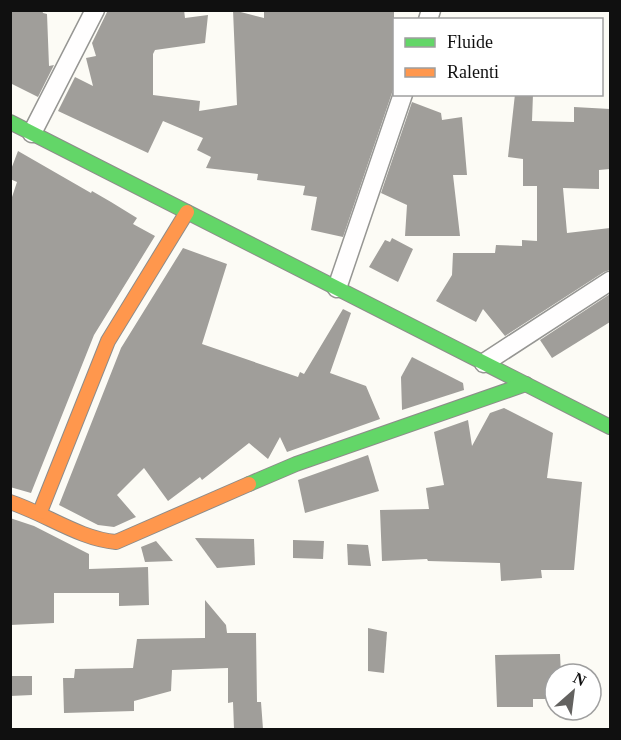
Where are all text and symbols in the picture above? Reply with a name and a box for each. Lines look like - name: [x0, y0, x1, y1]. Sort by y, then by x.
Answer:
- legend: [393, 18, 603, 96]
- text: Fluide: [447, 32, 493, 52]
- text: Ralenti: [447, 62, 499, 82]
- north arrow: [543, 662, 603, 722]
- text: N: [571, 669, 589, 690]

